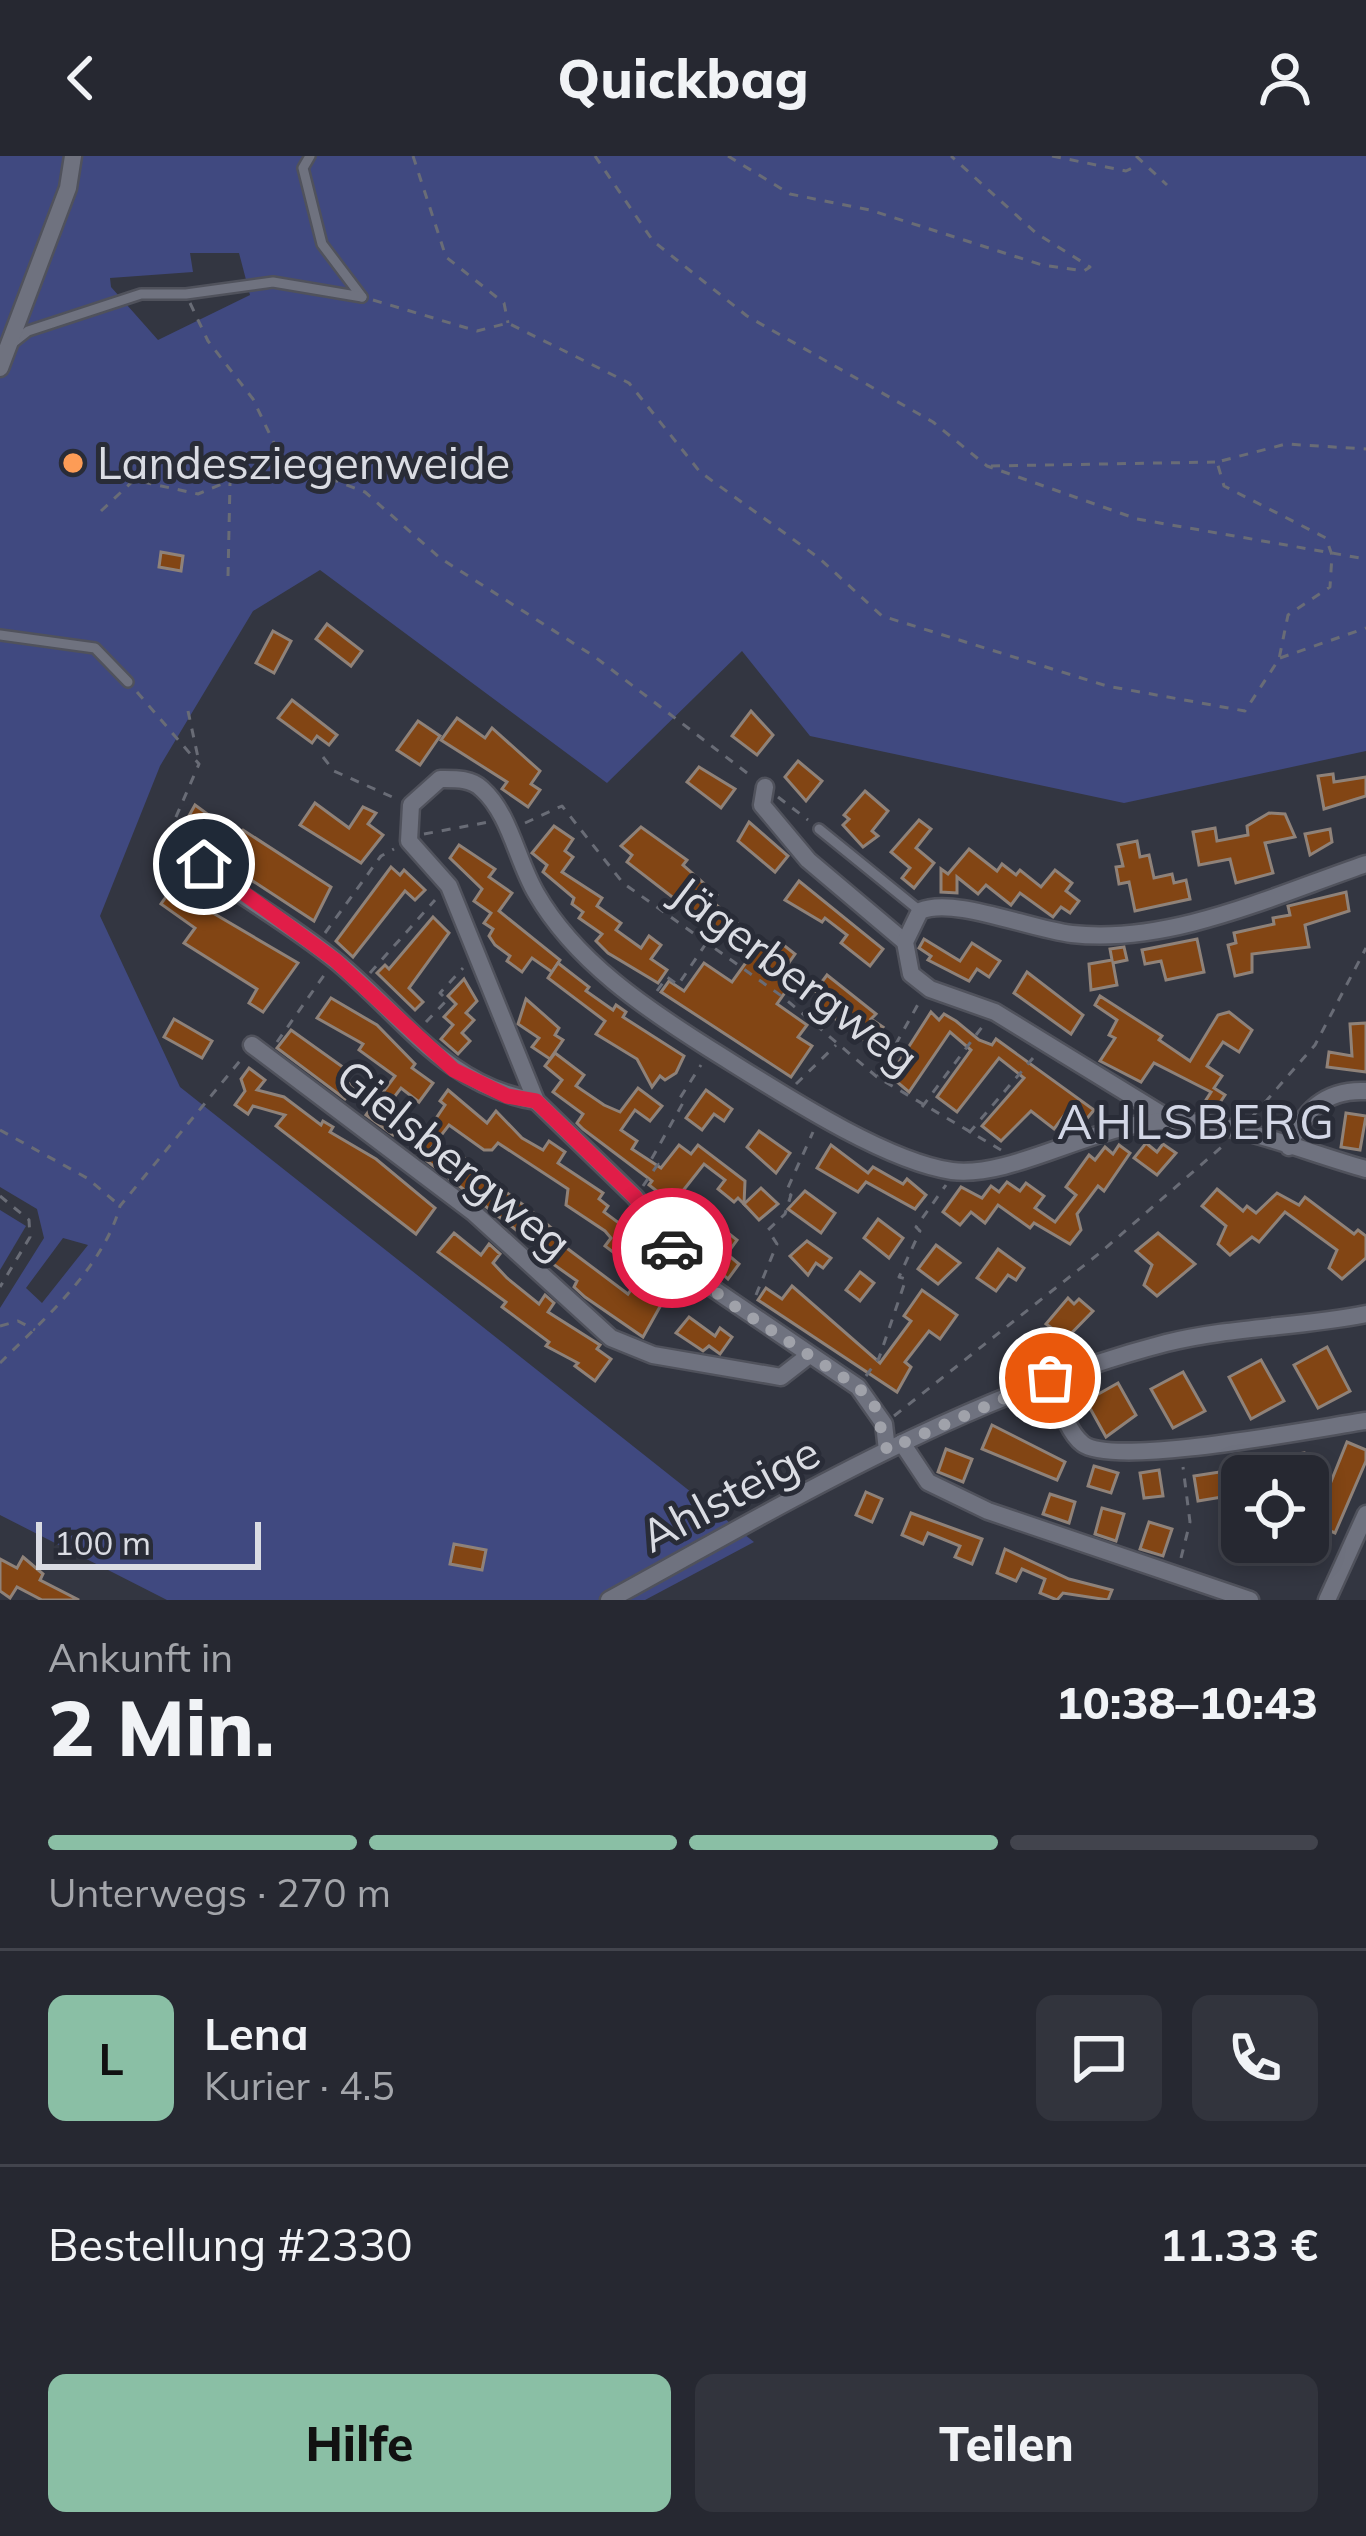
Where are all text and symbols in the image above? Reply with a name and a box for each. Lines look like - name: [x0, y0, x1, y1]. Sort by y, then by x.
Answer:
- text: Quickbag: [557, 44, 809, 112]
- icon: back: [48, 45, 114, 111]
- icon: person: [1252, 45, 1318, 111]
- place label: Landesziegenweide: [97, 434, 510, 490]
- marker: Landesziegenweide: [60, 450, 86, 476]
- pin: [153, 813, 255, 915]
- icon: home: [171, 831, 237, 897]
- street label: Jägerbergweg: [661, 863, 930, 1085]
- street label: Gielsbergweg: [326, 1046, 583, 1270]
- district label: AHLSBERG: [1057, 1091, 1337, 1151]
- courier: [612, 1188, 732, 1308]
- icon: car: [639, 1215, 705, 1281]
- pin: [999, 1327, 1101, 1429]
- icon: bag: [1017, 1345, 1083, 1411]
- street label: Ahlsteige: [630, 1423, 829, 1564]
- map controls: [1221, 1455, 1329, 1563]
- button: locate: [1221, 1455, 1329, 1563]
- scale bar: [36, 1516, 261, 1569]
- text: 100 m: [54, 1522, 151, 1563]
- text: Ankunft in: [48, 1633, 233, 1682]
- text: 10:38–10:43: [1056, 1674, 1318, 1730]
- text: 2 Min.: [48, 1678, 275, 1776]
- text: Unterwegs · 270 m: [48, 1868, 391, 1917]
- button: chat: [1036, 1995, 1162, 2121]
- button: phone: [1192, 1995, 1318, 2121]
- text: Lena: [204, 2005, 309, 2061]
- text: L: [98, 2030, 124, 2086]
- text: Kurier · 4.5: [204, 2061, 395, 2110]
- text: Bestellung #2330: [48, 2216, 413, 2272]
- text: 11.33 €: [1160, 2216, 1318, 2272]
- button: Hilfe: [48, 2374, 671, 2512]
- button: Teilen: [695, 2374, 1318, 2512]

